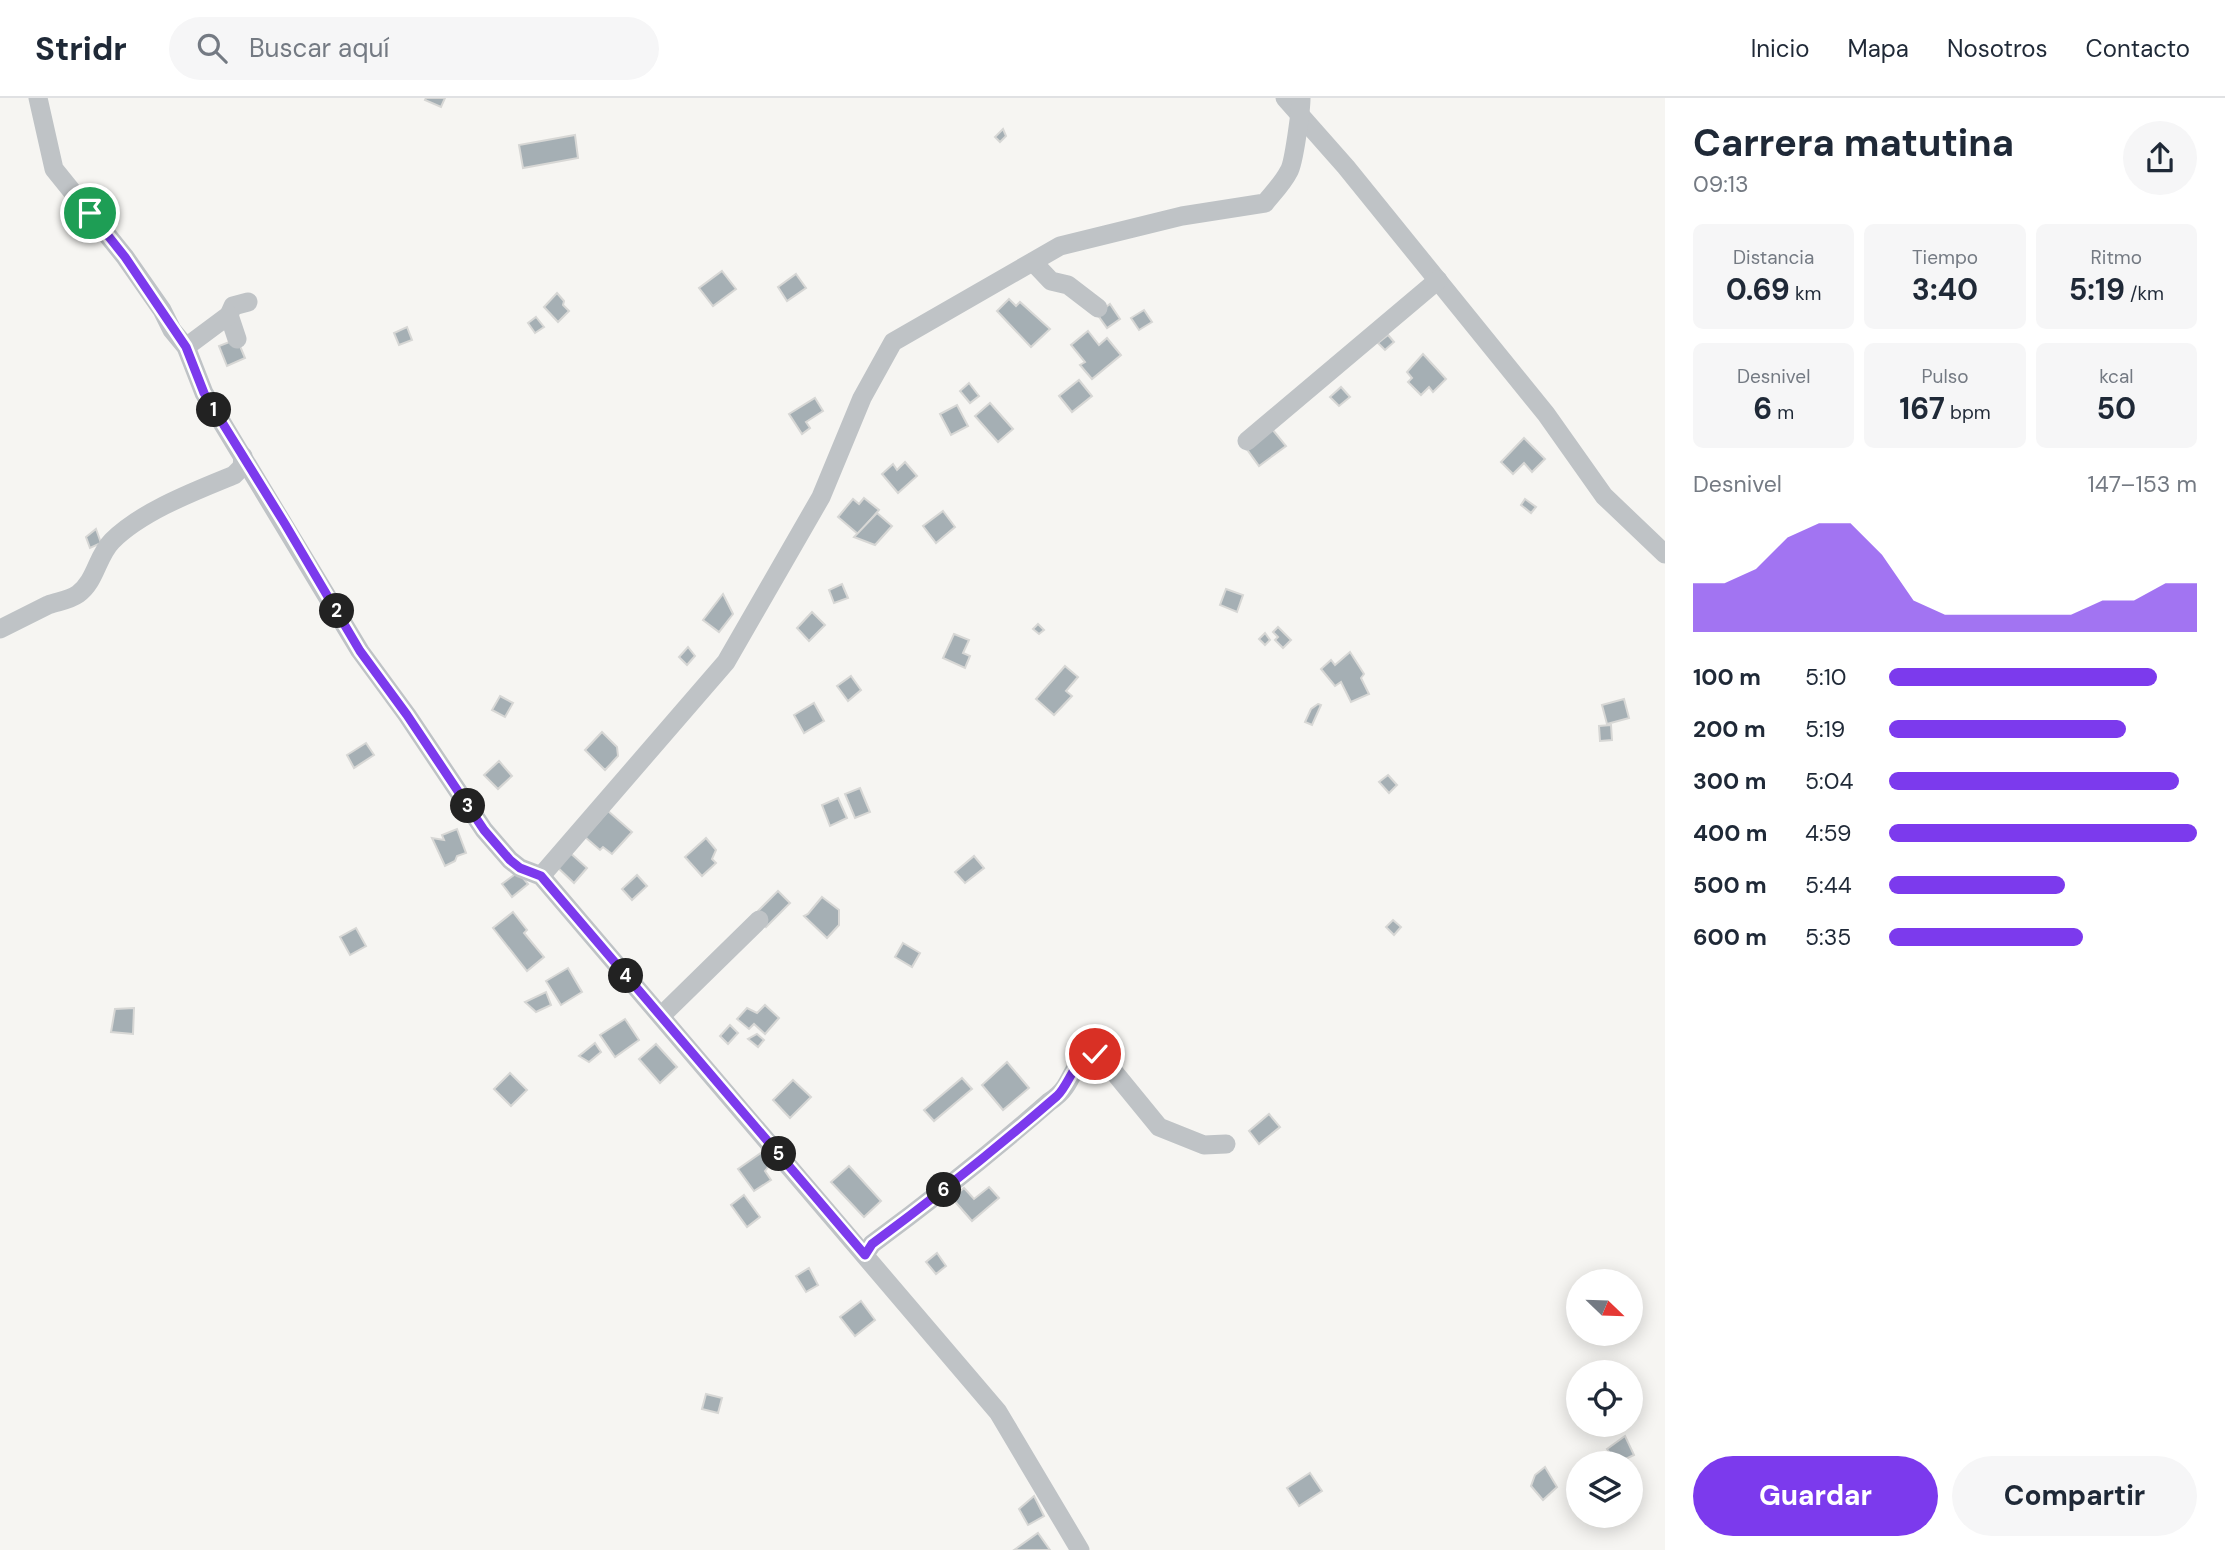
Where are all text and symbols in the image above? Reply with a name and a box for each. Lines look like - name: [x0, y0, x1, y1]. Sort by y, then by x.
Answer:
- search box: [169, 17, 659, 80]
- text: Stridr: [35, 27, 127, 70]
- icon: search: [193, 29, 231, 67]
- text: Buscar aquí: [249, 31, 389, 65]
- text: Inicio: [1751, 33, 1810, 64]
- text: Mapa: [1848, 33, 1909, 64]
- text: Nosotros: [1947, 33, 2048, 64]
- text: Contacto: [2086, 33, 2190, 64]
- text: Carrera matutina: [1693, 118, 2014, 168]
- button: share: [2123, 121, 2197, 195]
- text: 09:13: [1693, 169, 1749, 199]
- pin: [60, 183, 120, 243]
- icon: arrive: [71, 194, 109, 232]
- text: Distancia: [1733, 245, 1814, 270]
- text: Tiempo: [1912, 245, 1978, 270]
- text: Ritmo: [2091, 245, 2142, 270]
- text: 0.69: [1726, 270, 1790, 309]
- text: 3:40: [1912, 270, 1978, 309]
- text: 5:19: [2069, 270, 2125, 309]
- text: km: [1790, 281, 1821, 306]
- text: /km: [2125, 281, 2164, 306]
- text: Desnivel: [1737, 364, 1810, 389]
- text: Pulso: [1922, 364, 1968, 389]
- text: kcal: [2099, 364, 2133, 389]
- text: 6: [1753, 389, 1772, 428]
- text: 167: [1899, 389, 1945, 428]
- text: 50: [2096, 389, 2136, 428]
- pin: 1: [196, 392, 232, 428]
- text: 1: [210, 397, 217, 422]
- text: m: [1772, 400, 1794, 425]
- text: bpm: [1945, 400, 1991, 425]
- text: Desnivel: [1693, 469, 1782, 499]
- text: 147–153 m: [2088, 469, 2197, 499]
- pin: 2: [320, 594, 354, 628]
- text: 2: [331, 598, 342, 623]
- text: 100 m: [1693, 662, 1761, 692]
- text: 5:10: [1805, 662, 1847, 692]
- text: 200 m: [1693, 714, 1766, 744]
- text: 5:19: [1805, 714, 1845, 744]
- text: 300 m: [1693, 766, 1766, 796]
- text: 5:04: [1805, 766, 1853, 796]
- pin: 3: [450, 788, 486, 824]
- text: 3: [462, 793, 473, 818]
- text: 400 m: [1693, 818, 1767, 848]
- text: 4:59: [1805, 818, 1851, 848]
- text: 500 m: [1693, 870, 1767, 900]
- text: 5:44: [1805, 870, 1852, 900]
- text: 600 m: [1693, 922, 1767, 952]
- text: 5:35: [1805, 922, 1851, 952]
- pin: 4: [608, 958, 644, 994]
- text: 4: [619, 963, 632, 988]
- pin: [1065, 1024, 1125, 1084]
- icon: check: [1076, 1035, 1114, 1073]
- pin: 5: [762, 1136, 796, 1172]
- text: 5: [773, 1141, 784, 1166]
- pin: 6: [926, 1172, 962, 1208]
- text: 6: [937, 1177, 950, 1202]
- north arrow: [1566, 1269, 1643, 1346]
- map controls: [1566, 1269, 1643, 1528]
- button: locate: [1566, 1360, 1643, 1437]
- button: layers: [1566, 1451, 1643, 1528]
- button: Guardar: [1693, 1456, 1938, 1536]
- button: Compartir: [1952, 1456, 2197, 1536]

